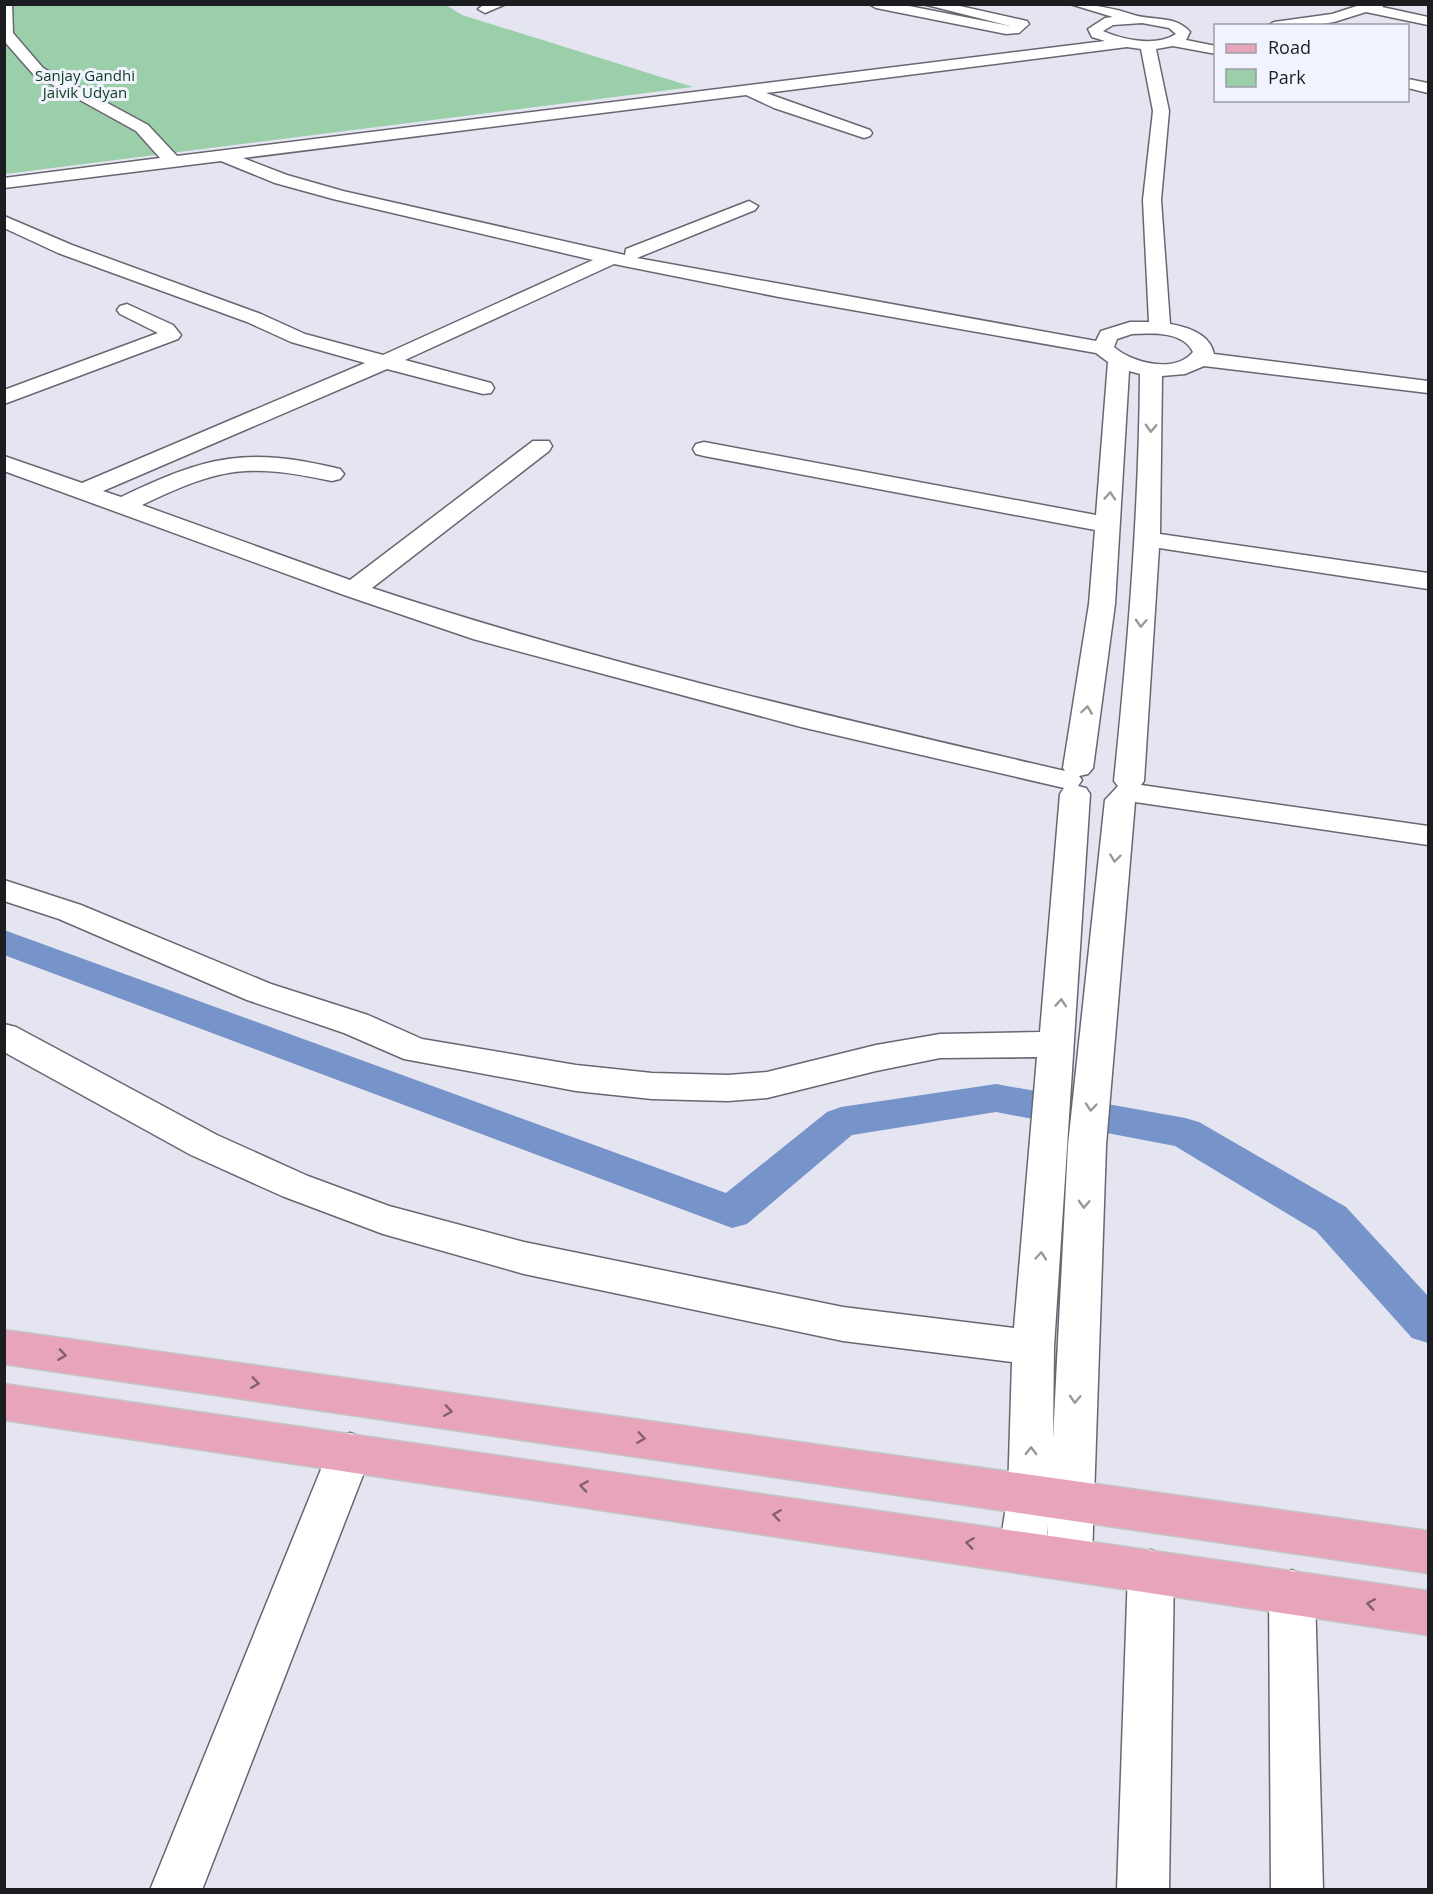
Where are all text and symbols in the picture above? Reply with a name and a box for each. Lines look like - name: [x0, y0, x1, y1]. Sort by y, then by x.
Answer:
- legend: [1214, 24, 1409, 102]
- text: Road: [1268, 35, 1311, 59]
- park label: Sanjay Gandhi Jaivik Udyan: [35, 65, 135, 102]
- text: Park: [1268, 65, 1306, 89]
- one-way arrow: [1145, 423, 1158, 432]
- one-way arrow: [1103, 491, 1116, 500]
- one-way arrow: [1135, 618, 1148, 627]
- one-way arrow: [1080, 706, 1092, 715]
- one-way arrow: [1109, 854, 1121, 863]
- one-way arrow: [1054, 999, 1067, 1008]
- one-way arrow: [1085, 1102, 1098, 1111]
- one-way arrow: [1078, 1199, 1091, 1208]
- one-way arrow: [1034, 1252, 1047, 1261]
- one-way arrow: [58, 1349, 67, 1361]
- one-way arrow: [251, 1376, 260, 1388]
- one-way arrow: [1068, 1394, 1081, 1403]
- one-way arrow: [444, 1404, 453, 1416]
- one-way arrow: [637, 1432, 646, 1444]
- one-way arrow: [1024, 1446, 1037, 1455]
- one-way arrow: [580, 1481, 589, 1493]
- one-way arrow: [773, 1509, 782, 1521]
- one-way arrow: [966, 1538, 975, 1550]
- one-way arrow: [1366, 1598, 1375, 1610]

